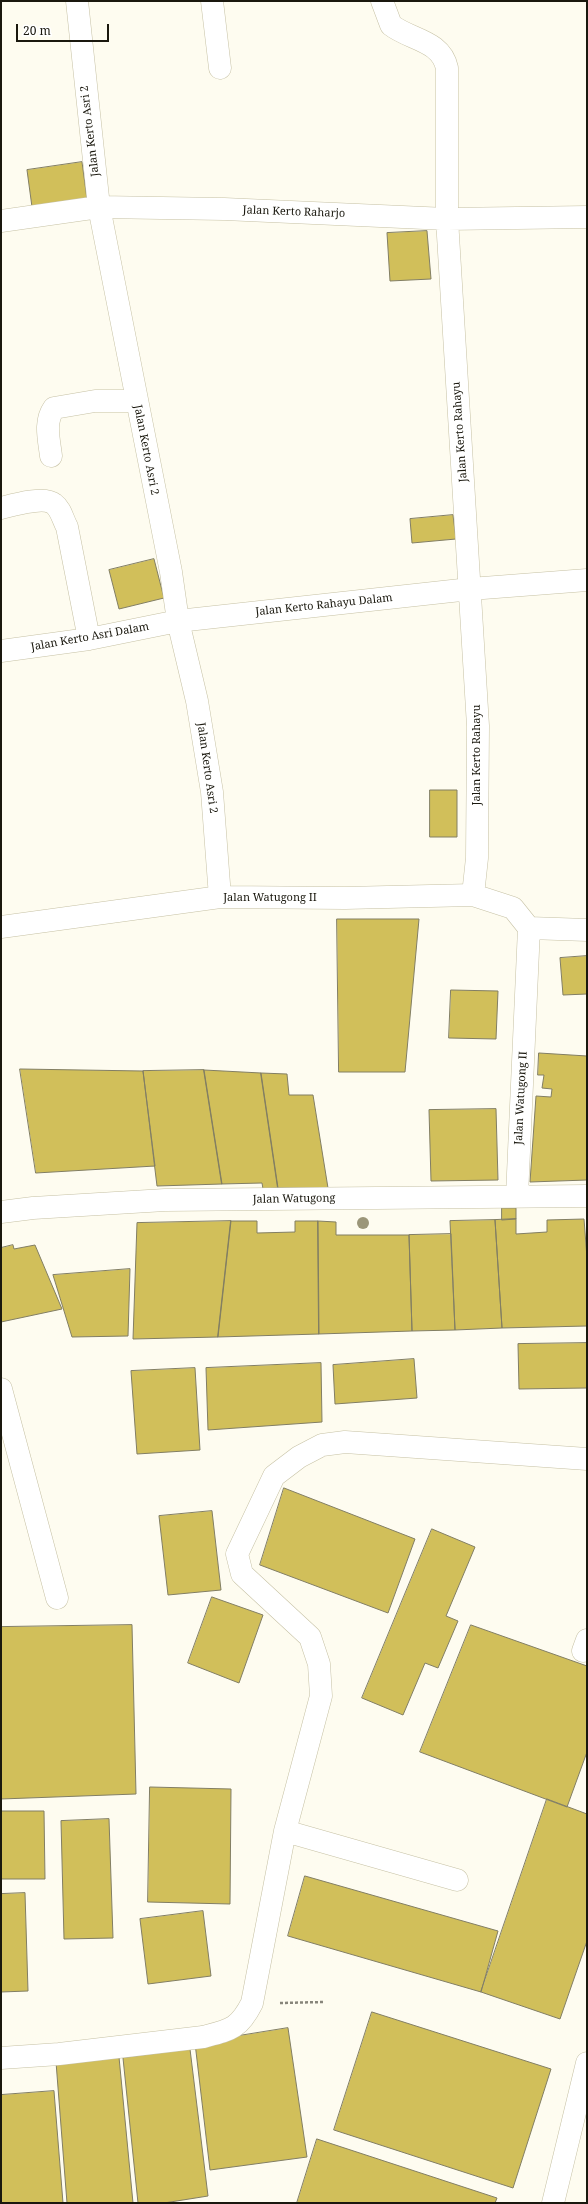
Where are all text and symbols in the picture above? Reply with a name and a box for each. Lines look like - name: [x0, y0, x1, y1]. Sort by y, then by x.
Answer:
- scale bar: [18, 16, 111, 42]
- text: 20 m: [23, 22, 51, 39]
- street label: Jalan Kerto Asri 2: [78, 85, 102, 177]
- street label: Jalan Kerto Raharjo: [242, 204, 346, 220]
- street label: Jalan Kerto Rahayu: [450, 381, 470, 483]
- street label: Jalan Kerto Asri 2: [131, 404, 161, 496]
- street label: Jalan Kerto Rahayu Dalam: [255, 591, 393, 619]
- street label: Jalan Kerto Asri Dalam: [30, 620, 150, 654]
- street label: Jalan Kerto Rahayu: [470, 705, 484, 805]
- street label: Jalan Kerto Asri 2: [194, 722, 220, 814]
- street label: Jalan Watugong II: [223, 891, 317, 905]
- street label: Jalan Watugong II: [512, 1051, 530, 1145]
- street label: Jalan Watugong: [253, 1192, 335, 1206]

